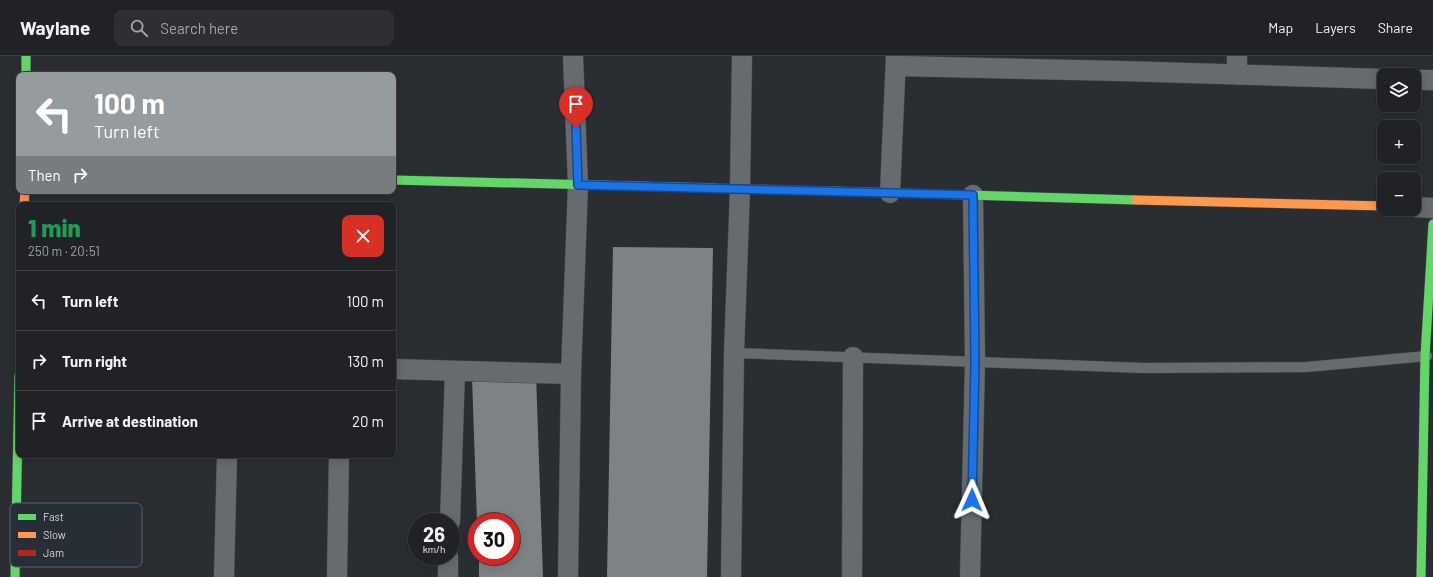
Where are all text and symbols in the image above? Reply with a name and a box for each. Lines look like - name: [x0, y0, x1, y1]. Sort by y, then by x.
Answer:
- search box: [114, 10, 394, 46]
- text: Waylane: [20, 16, 90, 39]
- icon: search: [128, 17, 150, 39]
- text: Search here: [160, 19, 238, 37]
- text: Map: [1268, 19, 1293, 36]
- text: Layers: [1315, 19, 1356, 36]
- text: Share: [1378, 19, 1413, 36]
- map controls: [1377, 68, 1421, 216]
- button: layers: [1377, 68, 1421, 112]
- text: 100 m: [94, 86, 165, 120]
- pin: [559, 87, 593, 128]
- icon: left: [28, 88, 80, 140]
- icon: arrive: [565, 93, 587, 115]
- text: Turn left: [94, 120, 160, 142]
- button: +: [1377, 120, 1421, 164]
- icon: right: [69, 164, 91, 186]
- text: Then: [28, 166, 61, 184]
- button: −: [1377, 172, 1421, 216]
- text: 1 min: [28, 213, 81, 242]
- button: close: [342, 215, 384, 257]
- text: 250 m · 20:51: [28, 243, 100, 259]
- icon: left: [28, 290, 50, 312]
- text: Turn left: [62, 292, 118, 310]
- text: 100 m: [346, 292, 384, 310]
- icon: right: [28, 350, 50, 372]
- text: Turn right: [62, 352, 127, 370]
- text: 130 m: [347, 352, 384, 370]
- icon: arrive: [28, 410, 50, 432]
- text: Arrive at destination: [62, 412, 198, 430]
- text: 20 m: [352, 412, 384, 430]
- position arrow: [951, 479, 993, 521]
- legend: [10, 503, 142, 567]
- text: Fast: [43, 510, 64, 523]
- speed limit sign: 30: [468, 513, 520, 565]
- text: 26: [423, 522, 445, 546]
- text: Slow: [43, 528, 66, 541]
- text: km/h: [423, 543, 445, 555]
- text: Jam: [43, 546, 64, 559]

